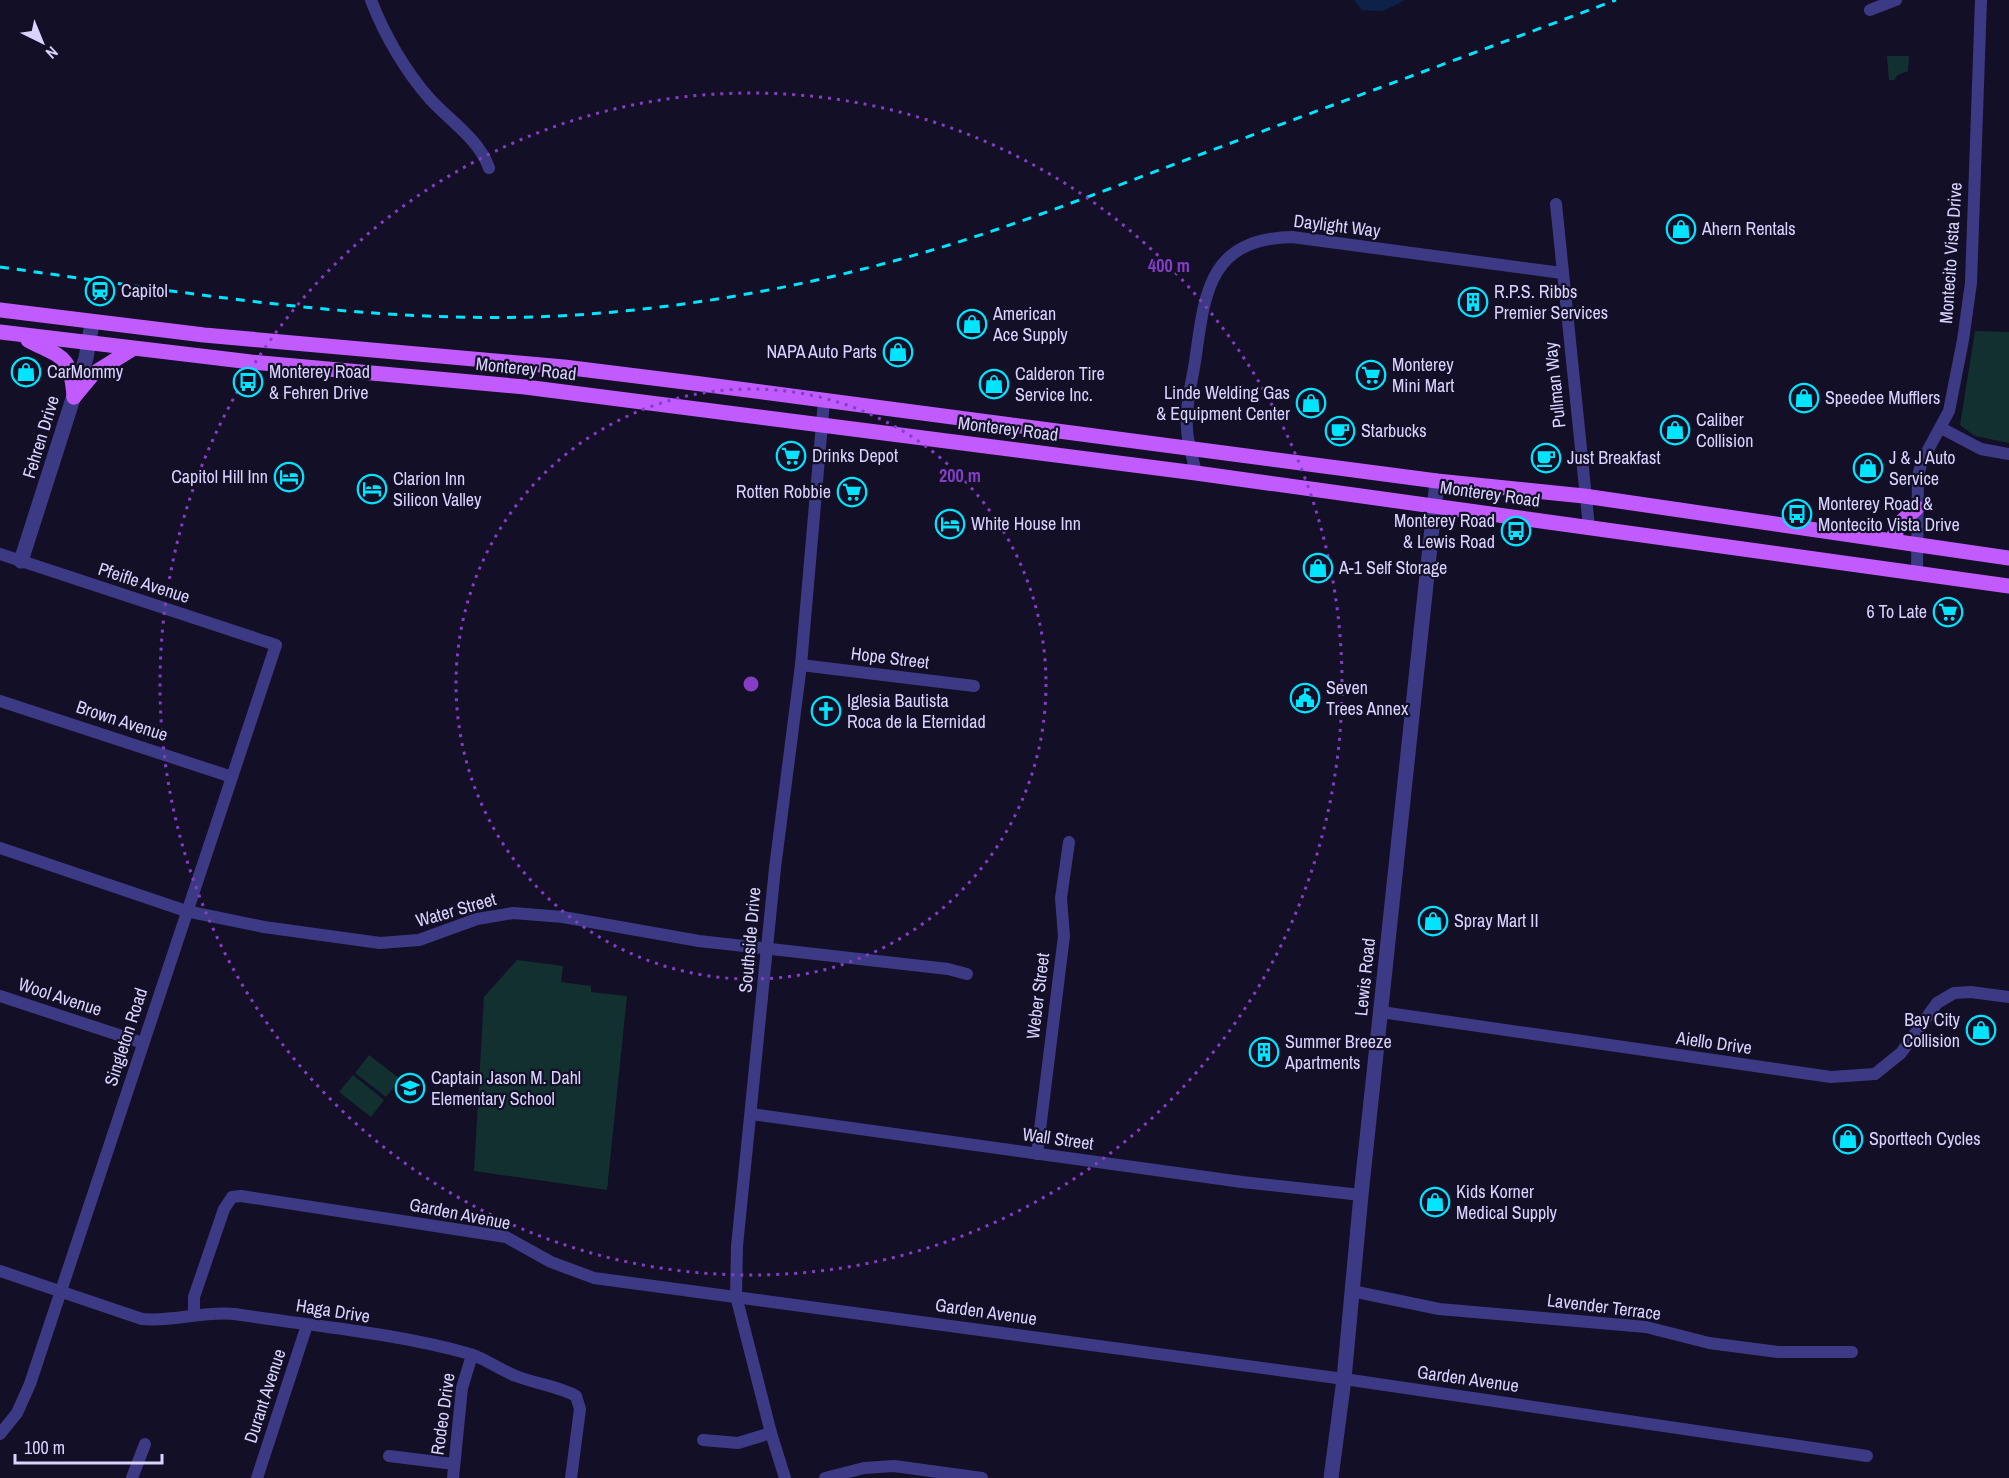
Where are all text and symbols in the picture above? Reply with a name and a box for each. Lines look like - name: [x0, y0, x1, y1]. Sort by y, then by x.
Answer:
- north arrow: [12, 12, 72, 72]
- text: N: [41, 42, 63, 64]
- street label: Montecito Vista Drive: [1933, 181, 1968, 325]
- street label: Daylight Way: [1292, 208, 1382, 243]
- shop icon: Ahern Rentals: [1665, 213, 1697, 245]
- place label: Ahern Rentals: [1701, 216, 1796, 241]
- text: 400 m: [1148, 253, 1190, 278]
- station icon: Capitol: [84, 275, 116, 307]
- place label: Capitol: [121, 278, 168, 303]
- place label: R.P.S. Ribbs Premier Services: [1494, 279, 1608, 325]
- building icon: R.P.S. Ribbs Premier Services: [1457, 286, 1489, 318]
- place label: American Ace Supply: [992, 301, 1068, 347]
- shop icon: American Ace Supply: [956, 308, 988, 340]
- shop icon: NAPA Auto Parts: [882, 336, 914, 368]
- place label: NAPA Auto Parts: [766, 339, 877, 364]
- street label: Pullman Way: [1537, 340, 1571, 429]
- street label: Monterey Road: [475, 351, 578, 386]
- place label: Monterey Mini Mart: [1392, 352, 1454, 398]
- shop icon: CarMommy: [10, 356, 42, 388]
- place label: CarMommy: [47, 359, 124, 384]
- place label: Monterey Road & Fehren Drive: [269, 359, 370, 405]
- supermarket icon: Monterey Mini Mart: [1355, 359, 1387, 391]
- place label: Calderon Tire Service Inc.: [1015, 361, 1105, 407]
- bus stop icon: Monterey Road & Fehren Drive: [232, 366, 264, 398]
- shop icon: Calderon Tire Service Inc.: [978, 368, 1010, 400]
- place label: Linde Welding Gas & Equipment Center: [1156, 380, 1290, 426]
- shop icon: Speedee Mufflers: [1788, 382, 1820, 414]
- place label: Speedee Mufflers: [1825, 385, 1940, 410]
- shop icon: Linde Welding Gas & Equipment Center: [1295, 387, 1327, 419]
- street label: Fehren Drive: [16, 392, 65, 481]
- place label: Caliber Collision: [1696, 407, 1753, 453]
- street label: Monterey Road: [956, 410, 1060, 447]
- shop icon: Caliber Collision: [1659, 414, 1691, 446]
- cafe icon: Starbucks: [1324, 415, 1356, 447]
- place label: Starbucks: [1361, 418, 1427, 443]
- supermarket icon: Drinks Depot: [775, 440, 807, 472]
- cafe icon: Just Breakfast: [1530, 442, 1562, 474]
- place label: Drinks Depot: [812, 443, 898, 468]
- place label: Just Breakfast: [1567, 445, 1661, 470]
- place label: J & J Auto Service: [1889, 445, 1955, 491]
- shop icon: J & J Auto Service: [1852, 452, 1884, 484]
- hotel icon: Capitol Hill Inn: [273, 461, 305, 493]
- text: 200 m: [939, 463, 981, 488]
- place label: Capitol Hill Inn: [171, 464, 268, 489]
- place label: Clarion Inn Silicon Valley: [393, 466, 482, 512]
- hotel icon: Clarion Inn Silicon Valley: [356, 473, 388, 505]
- street label: Monterey Road: [1438, 474, 1542, 513]
- supermarket icon: Rotten Robbie: [836, 476, 868, 508]
- place label: Rotten Robbie: [736, 479, 831, 504]
- place label: Monterey Road & Montecito Vista Drive: [1818, 491, 1960, 537]
- bus stop icon: Monterey Road & Montecito Vista Drive: [1781, 498, 1813, 530]
- hotel icon: White House Inn: [934, 508, 966, 540]
- place label: Monterey Road & Lewis Road: [1394, 508, 1495, 554]
- place label: White House Inn: [971, 511, 1081, 536]
- bus stop icon: Monterey Road & Lewis Road: [1500, 515, 1532, 547]
- shop icon: A-1 Self Storage: [1302, 552, 1334, 584]
- place label: A-1 Self Storage: [1338, 555, 1447, 580]
- street label: Pfeifle Avenue: [95, 556, 193, 609]
- supermarket icon: 6 To Late: [1932, 596, 1964, 628]
- place label: 6 To Late: [1867, 599, 1927, 624]
- street label: Hope Street: [849, 640, 931, 675]
- centre of rings: [741, 674, 761, 694]
- place label: Seven Trees Annex: [1326, 675, 1409, 721]
- public building icon: Seven Trees Annex: [1289, 682, 1321, 714]
- place label: Iglesia Bautista Roca de la Eternidad: [847, 688, 986, 734]
- street label: Brown Avenue: [73, 694, 171, 747]
- church icon: Iglesia Bautista Roca de la Eternidad: [810, 695, 842, 727]
- street label: Water Street: [413, 886, 499, 933]
- street label: Southside Drive: [732, 886, 767, 994]
- shop icon: Spray Mart II: [1417, 905, 1449, 937]
- place label: Spray Mart II: [1454, 908, 1539, 933]
- street label: Lewis Road: [1348, 937, 1381, 1017]
- street label: Weber Street: [1020, 951, 1055, 1040]
- street label: Wool Avenue: [15, 971, 105, 1022]
- street label: Singleton Road: [98, 985, 153, 1089]
- place label: Bay City Collision: [1903, 1007, 1961, 1053]
- shop icon: Bay City Collision: [1965, 1014, 1997, 1046]
- street label: Aiello Drive: [1674, 1025, 1754, 1060]
- place label: Summer Breeze Apartments: [1284, 1029, 1392, 1075]
- building icon: Summer Breeze Apartments: [1248, 1036, 1280, 1068]
- place label: Captain Jason M. Dahl Elementary School: [431, 1065, 581, 1111]
- school or university icon: Captain Jason M. Dahl Elementary School: [394, 1072, 426, 1104]
- street label: Wall Street: [1021, 1121, 1095, 1156]
- shop icon: Sporttech Cycles: [1832, 1123, 1864, 1155]
- place label: Sporttech Cycles: [1869, 1126, 1981, 1151]
- place label: Kids Korner Medical Supply: [1456, 1179, 1558, 1225]
- shop icon: Kids Korner Medical Supply: [1419, 1186, 1451, 1218]
- street label: Garden Avenue: [407, 1191, 513, 1236]
- street label: Lavender Terrace: [1546, 1287, 1662, 1326]
- street label: Haga Drive: [294, 1292, 372, 1329]
- street label: Garden Avenue: [934, 1292, 1038, 1331]
- street label: Durant Avenue: [238, 1346, 291, 1446]
- street label: Garden Avenue: [1416, 1359, 1520, 1398]
- street label: Rodeo Drive: [424, 1371, 461, 1457]
- scale bar: [15, 1427, 162, 1465]
- text: 100 m: [24, 1435, 65, 1460]

